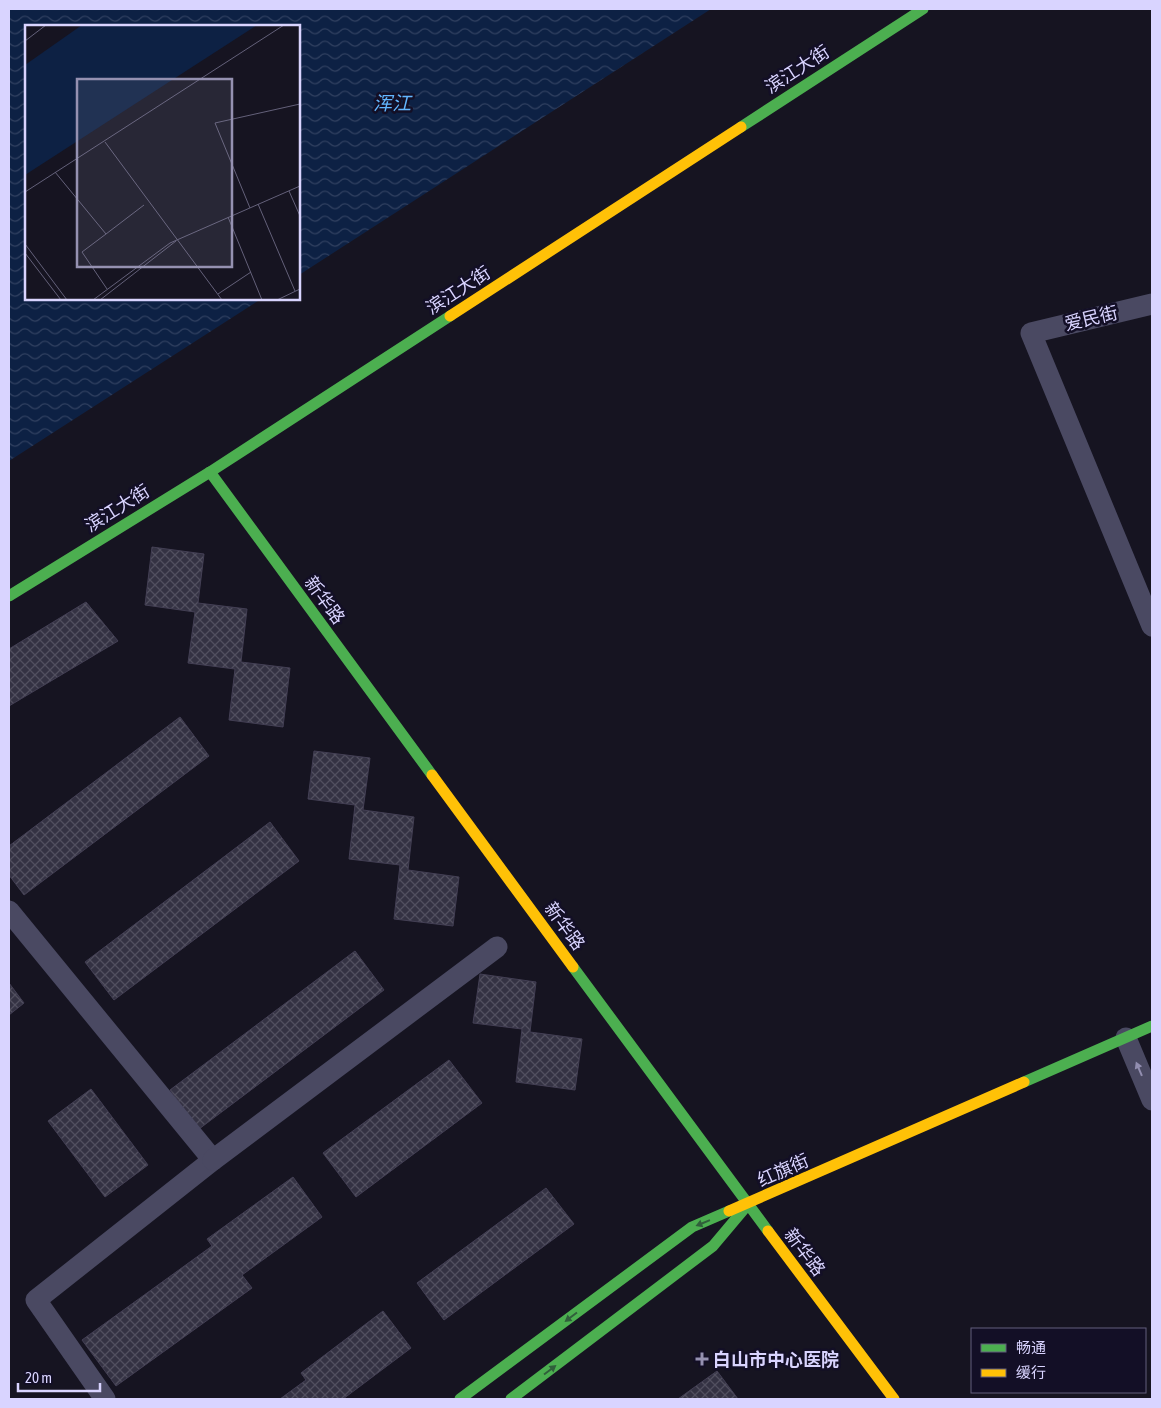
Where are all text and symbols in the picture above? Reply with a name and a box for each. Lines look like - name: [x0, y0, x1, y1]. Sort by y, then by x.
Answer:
- inset map: [25, 25, 300, 300]
- street label: 滨江大街: [761, 41, 833, 97]
- water label: 浑江: [373, 92, 413, 114]
- street label: 滨江大街: [422, 262, 494, 318]
- street label: 爱民街: [1062, 302, 1120, 334]
- street label: 滨江大街: [81, 480, 153, 536]
- street label: 新华路: [301, 572, 349, 628]
- street label: 新华路: [541, 898, 589, 954]
- one-way arrow: [1135, 1062, 1143, 1076]
- street label: 红旗街: [754, 1149, 812, 1191]
- one-way arrow: [695, 1219, 710, 1227]
- street label: 新华路: [780, 1224, 830, 1280]
- one-way arrow: [564, 1312, 578, 1322]
- legend: [971, 1328, 1146, 1393]
- text: 畅通: [1016, 1339, 1046, 1356]
- place label: 白山市中心医院: [713, 1349, 839, 1370]
- marker: 白山市中心医院: [695, 1352, 709, 1366]
- scale bar: [18, 1360, 100, 1392]
- text: 缓行: [1016, 1364, 1046, 1381]
- one-way arrow: [543, 1365, 557, 1375]
- text: 20 m: [25, 1369, 52, 1386]

